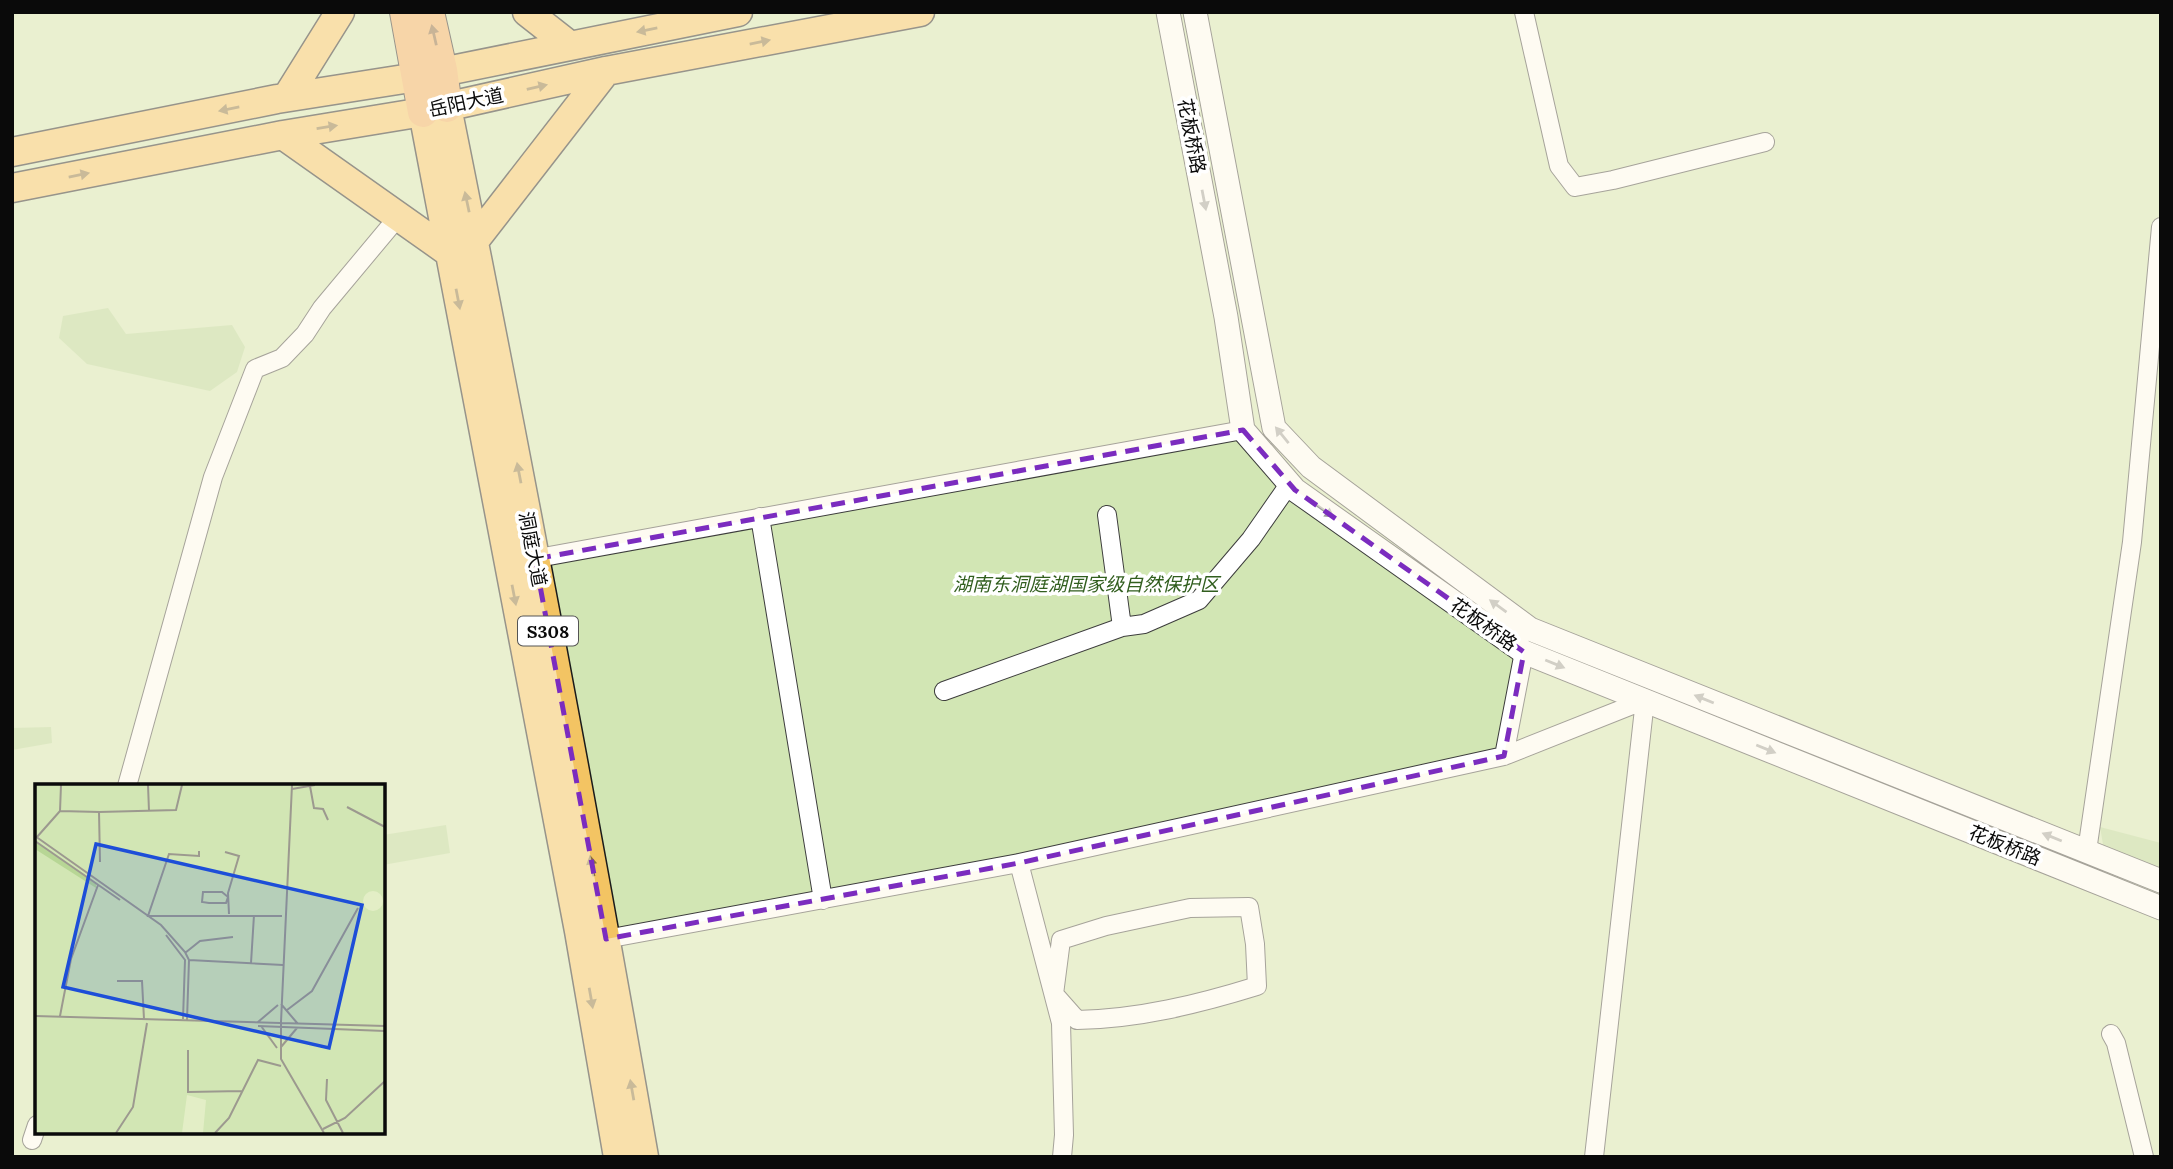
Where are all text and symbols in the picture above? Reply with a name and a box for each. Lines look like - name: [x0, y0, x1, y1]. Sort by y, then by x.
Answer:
- one-way arrow: [428, 24, 439, 46]
- one-way arrow: [636, 24, 658, 35]
- one-way arrow: [749, 37, 771, 48]
- one-way arrow: [526, 81, 548, 92]
- street label: 岳阳大道: [426, 82, 506, 122]
- street label: 花板桥路: [1173, 96, 1211, 176]
- one-way arrow: [218, 103, 240, 114]
- one-way arrow: [316, 122, 338, 133]
- one-way arrow: [68, 169, 90, 180]
- one-way arrow: [1198, 189, 1209, 211]
- one-way arrow: [461, 191, 472, 213]
- one-way arrow: [453, 288, 464, 310]
- one-way arrow: [1274, 426, 1289, 444]
- one-way arrow: [513, 462, 524, 484]
- one-way arrow: [1316, 504, 1334, 518]
- street label: 洞庭大道: [514, 509, 552, 589]
- park label: 湖南东洞庭湖国家级自然保护区: [953, 572, 1222, 596]
- one-way arrow: [509, 584, 520, 606]
- street label: 花板桥路: [1446, 592, 1522, 656]
- one-way arrow: [1489, 599, 1507, 613]
- road number: S308: [518, 616, 578, 646]
- one-way arrow: [1544, 659, 1565, 670]
- one-way arrow: [1694, 693, 1715, 704]
- one-way arrow: [1755, 743, 1776, 754]
- inset map: [35, 784, 385, 1134]
- street label: 花板桥路: [1965, 820, 2045, 870]
- one-way arrow: [2041, 832, 2062, 843]
- one-way arrow: [586, 855, 597, 877]
- one-way arrow: [586, 987, 597, 1009]
- one-way arrow: [626, 1078, 637, 1100]

